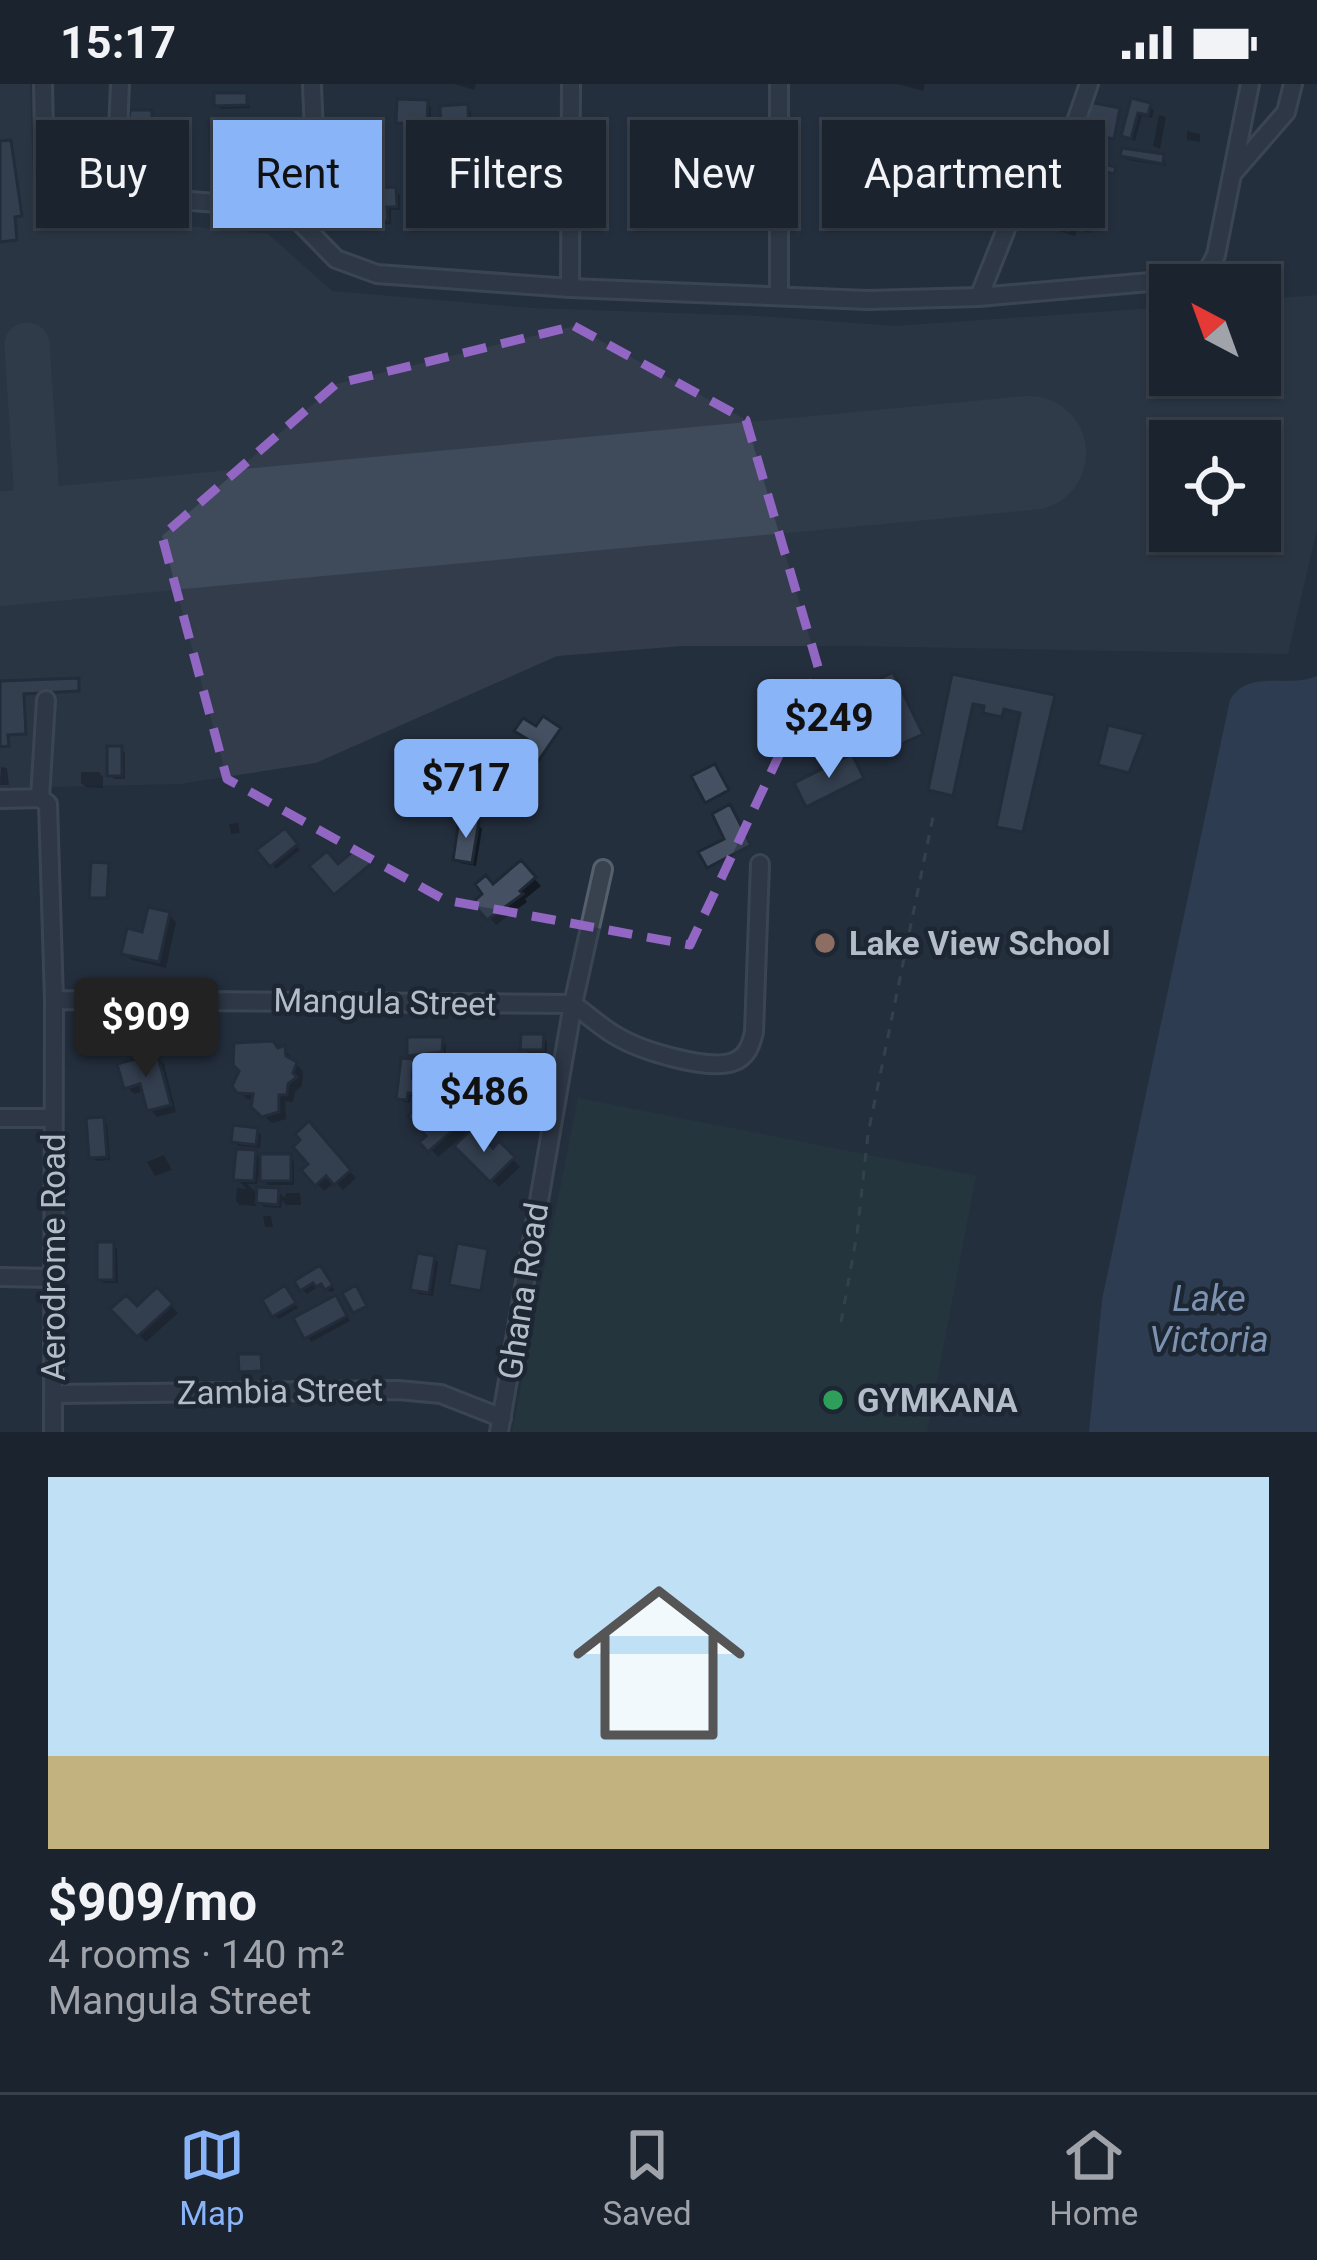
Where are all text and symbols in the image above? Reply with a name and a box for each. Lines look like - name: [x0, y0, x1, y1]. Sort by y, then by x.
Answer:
- text: 15:17: [60, 16, 176, 69]
- chip: Buy: [36, 120, 189, 228]
- chip: Rent: [213, 120, 382, 228]
- chip: Filters: [406, 120, 606, 228]
- chip: New: [630, 120, 798, 228]
- chip: Apartment: [822, 120, 1105, 228]
- north arrow: [1149, 264, 1281, 396]
- map controls: [1149, 264, 1281, 552]
- button: locate: [1149, 420, 1281, 552]
- pin: $249: [758, 679, 900, 781]
- text: $249: [784, 695, 874, 741]
- pin: $717: [395, 739, 537, 841]
- text: $717: [421, 755, 511, 801]
- place label: Lake View School: [849, 924, 1110, 963]
- marker: Lake View School: [812, 930, 838, 956]
- pin: $909: [75, 978, 217, 1080]
- street label: Mangula Street: [273, 981, 497, 1023]
- text: $909: [101, 994, 191, 1040]
- pin: $486: [413, 1053, 555, 1155]
- text: $486: [439, 1069, 529, 1115]
- street label: Aerodrome Road: [34, 1133, 73, 1381]
- street label: Ghana Road: [490, 1200, 556, 1382]
- water label: Lake Victoria: [1149, 1278, 1269, 1361]
- street label: Zambia Street: [176, 1370, 384, 1412]
- place label: GYMKANA: [857, 1381, 1019, 1420]
- marker: GYMKANA: [820, 1387, 846, 1413]
- icon: home: [551, 1555, 767, 1771]
- text: $909/mo: [48, 1873, 257, 1932]
- text: 4 rooms · 140 m²: [48, 1932, 345, 1978]
- text: Mangula Street: [48, 1978, 311, 2024]
- tab: Map: [179, 2122, 245, 2233]
- tab: Saved: [602, 2122, 692, 2233]
- tab: Home: [1049, 2122, 1138, 2233]

